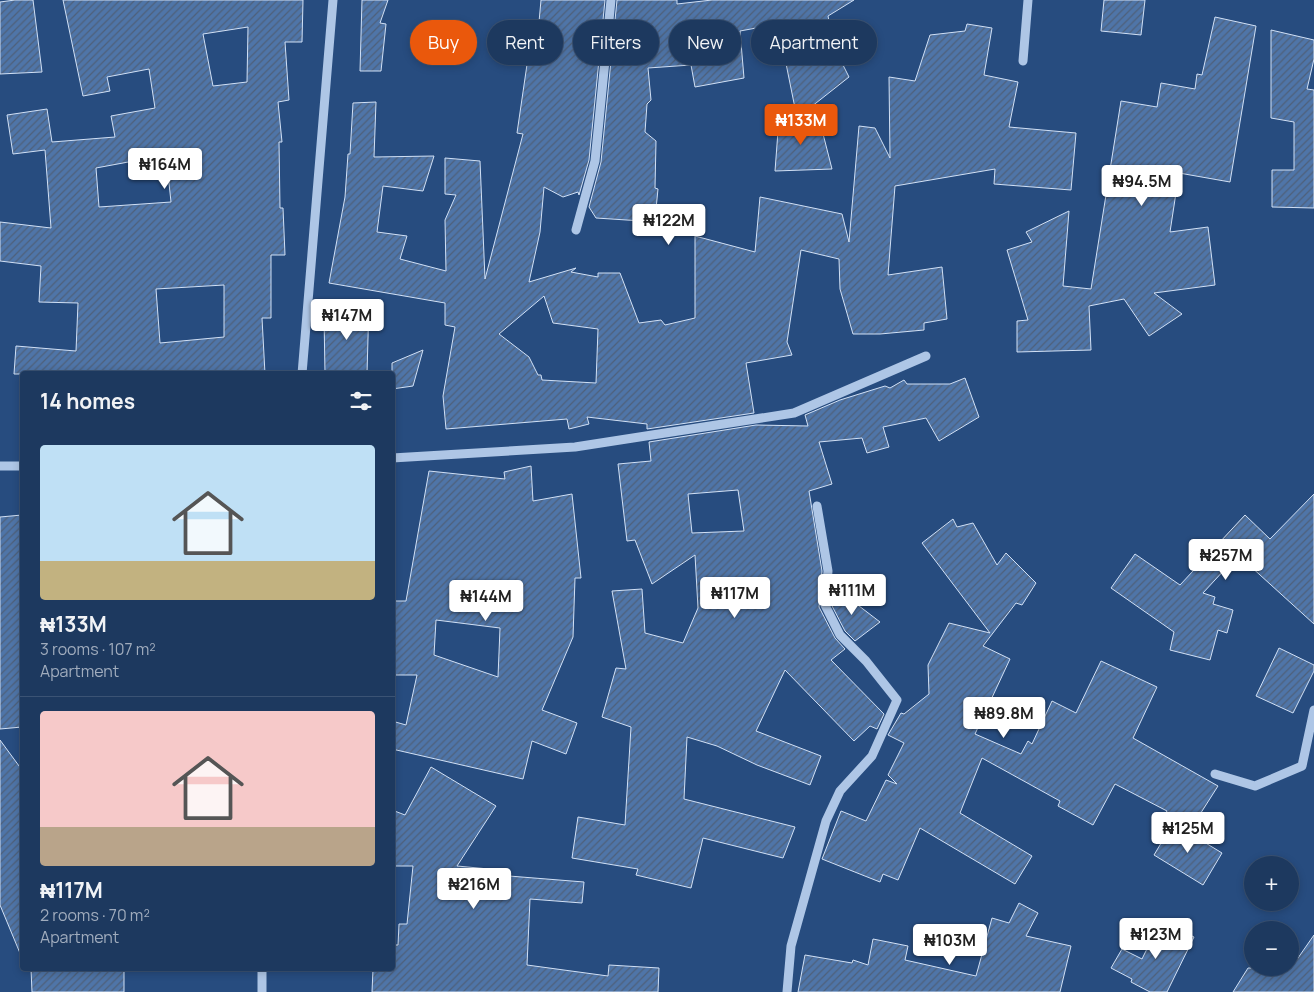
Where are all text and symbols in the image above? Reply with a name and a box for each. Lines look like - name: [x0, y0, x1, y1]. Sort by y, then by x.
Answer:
- chip: Buy: [410, 20, 477, 65]
- chip: Rent: [487, 20, 563, 65]
- chip: Filters: [573, 20, 659, 65]
- chip: New: [669, 20, 741, 65]
- chip: Apartment: [751, 20, 877, 65]
- pin: ₦133M: [766, 104, 836, 146]
- text: ₦133M: [776, 109, 826, 131]
- pin: ₦164M: [130, 148, 200, 190]
- text: ₦164M: [139, 153, 191, 175]
- pin: ₦94.5M: [1101, 164, 1183, 207]
- text: ₦94.5M: [1113, 170, 1171, 192]
- pin: ₦122M: [634, 204, 704, 246]
- text: ₦122M: [643, 209, 695, 231]
- pin: ₦147M: [312, 298, 382, 341]
- text: ₦147M: [322, 304, 372, 326]
- text: 14 homes: [40, 387, 135, 415]
- icon: filters: [347, 387, 375, 415]
- icon: home: [163, 478, 253, 568]
- pin: ₦257M: [1191, 538, 1261, 581]
- text: ₦257M: [1200, 544, 1252, 566]
- pin: ₦111M: [817, 574, 887, 616]
- pin: ₦117M: [700, 576, 770, 619]
- text: ₦111M: [829, 579, 875, 601]
- pin: ₦144M: [451, 580, 521, 622]
- text: ₦117M: [711, 582, 759, 604]
- text: ₦144M: [460, 585, 512, 607]
- text: ₦133M: [40, 610, 107, 638]
- text: 3 rooms · 107 m²: [40, 638, 156, 660]
- text: Apartment: [40, 660, 119, 682]
- pin: ₦89.8M: [963, 696, 1045, 739]
- text: ₦89.8M: [974, 702, 1034, 724]
- icon: home: [163, 743, 253, 833]
- pin: ₦125M: [1153, 812, 1223, 854]
- text: ₦125M: [1162, 817, 1214, 839]
- map controls: [1244, 856, 1299, 976]
- button: +: [1244, 856, 1299, 911]
- pin: ₦216M: [439, 868, 509, 910]
- text: ₦216M: [448, 873, 500, 895]
- text: ₦117M: [40, 876, 103, 904]
- text: 2 rooms · 70 m²: [40, 904, 150, 926]
- pin: ₦123M: [1121, 918, 1191, 960]
- button: −: [1244, 921, 1299, 976]
- text: ₦123M: [1130, 923, 1182, 945]
- pin: ₦103M: [915, 924, 985, 966]
- text: Apartment: [40, 926, 119, 948]
- text: ₦103M: [924, 929, 976, 951]

